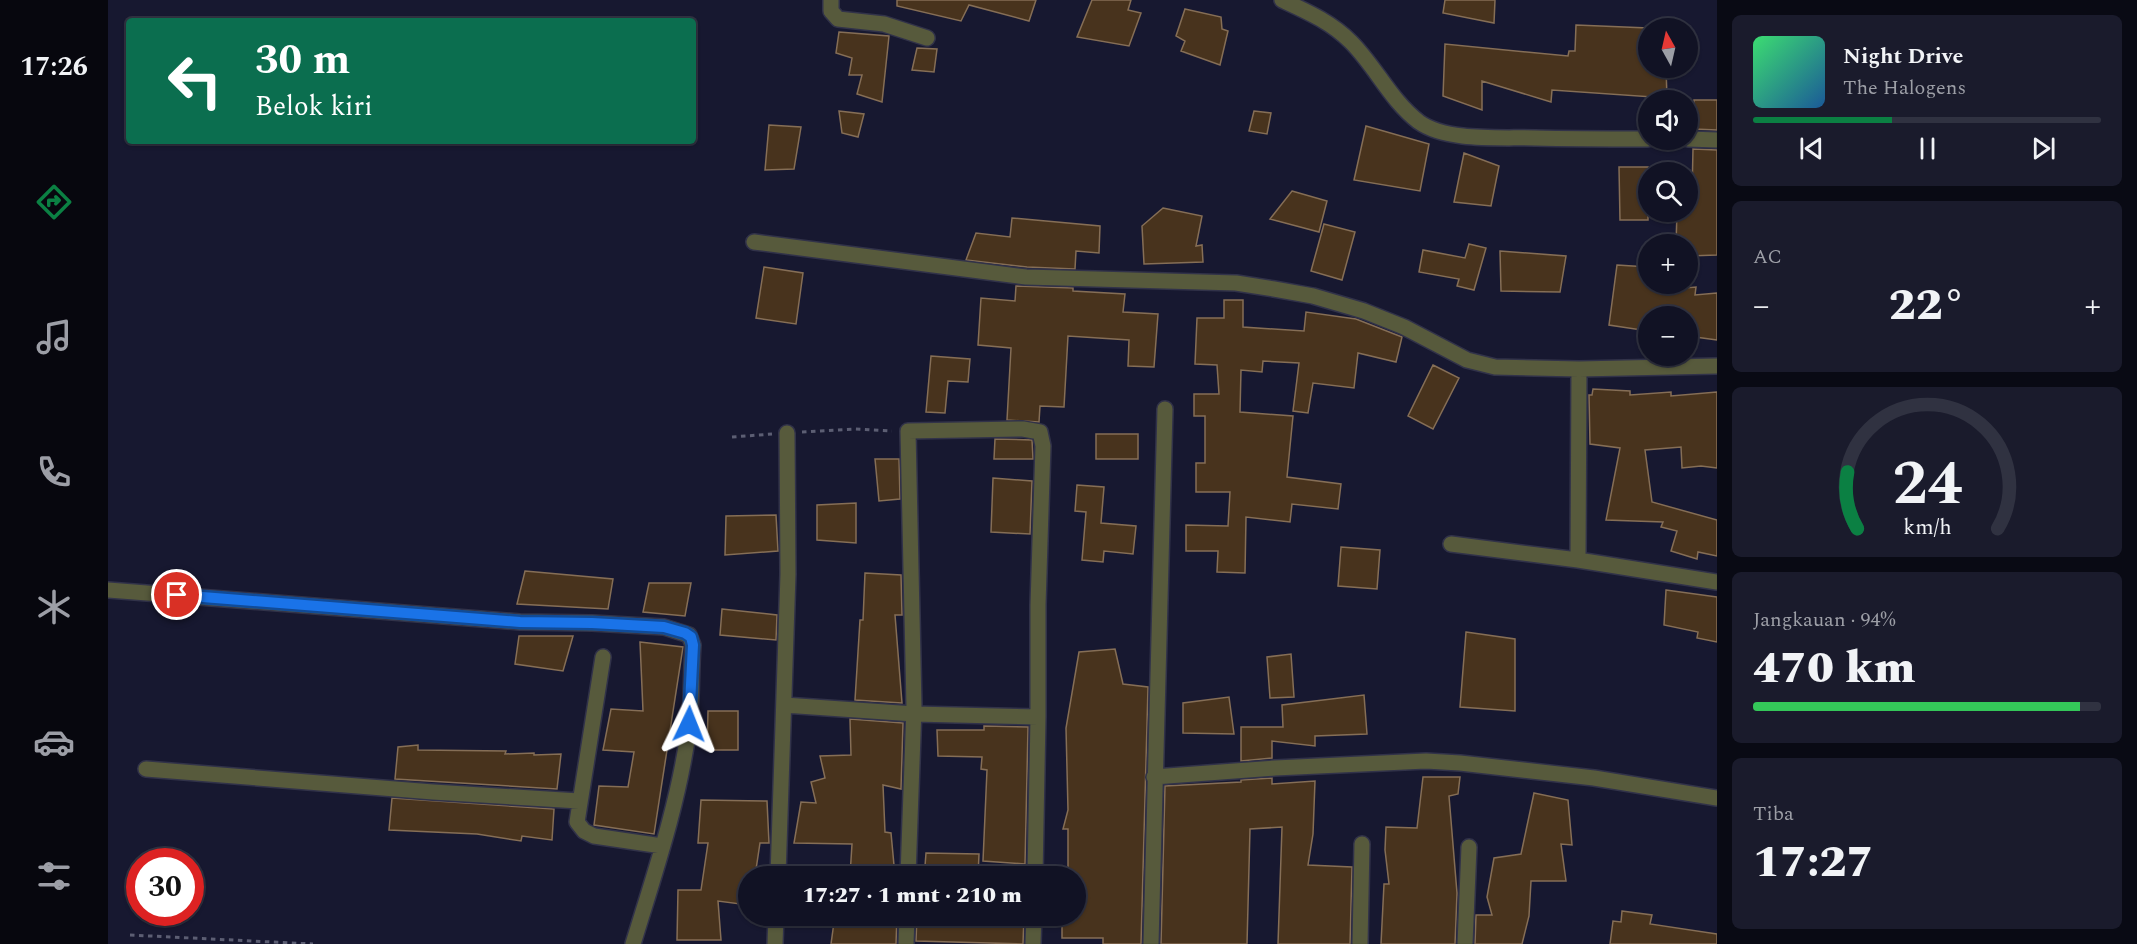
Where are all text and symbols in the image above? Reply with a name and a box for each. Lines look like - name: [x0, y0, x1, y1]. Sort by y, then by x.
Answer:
- north arrow: [1638, 18, 1698, 78]
- map controls: [1638, 18, 1698, 366]
- text: 30 m: [255, 29, 350, 92]
- text: Night Drive: [1843, 40, 1963, 73]
- icon: left: [156, 42, 234, 120]
- text: 17:26: [20, 46, 88, 88]
- text: The Halogens: [1843, 73, 1966, 103]
- text: Belok kiri: [255, 86, 373, 128]
- button: sound: [1638, 90, 1698, 150]
- icon: previous: [1795, 132, 1828, 165]
- icon: pause: [1911, 132, 1944, 165]
- icon: next: [2027, 132, 2060, 165]
- button: search: [1638, 162, 1698, 222]
- icon: directions: [33, 181, 75, 223]
- button: +: [1638, 234, 1698, 294]
- text: AC: [1753, 242, 1782, 272]
- text: 22°: [1889, 271, 1965, 340]
- text: −: [1753, 281, 1770, 331]
- text: +: [2084, 281, 2101, 331]
- button: −: [1638, 306, 1698, 366]
- icon: music: [33, 316, 75, 358]
- text: 24: [1892, 437, 1962, 532]
- icon: phone: [33, 451, 75, 493]
- text: km/h: [1903, 511, 1951, 544]
- pin: [151, 569, 202, 620]
- icon: arrive: [160, 578, 193, 611]
- icon: climate: [33, 586, 75, 628]
- text: Jangkauan · 94%: [1753, 605, 1896, 635]
- text: 470 km: [1753, 634, 1915, 703]
- position arrow: [657, 692, 721, 756]
- icon: car: [33, 721, 75, 763]
- text: Tiba: [1753, 799, 1794, 829]
- text: 17:27: [1753, 828, 1874, 897]
- speed limit sign: 30: [126, 848, 204, 926]
- icon: filters: [33, 855, 75, 897]
- text: 17:27 · 1 mnt · 210 m: [802, 879, 1022, 912]

